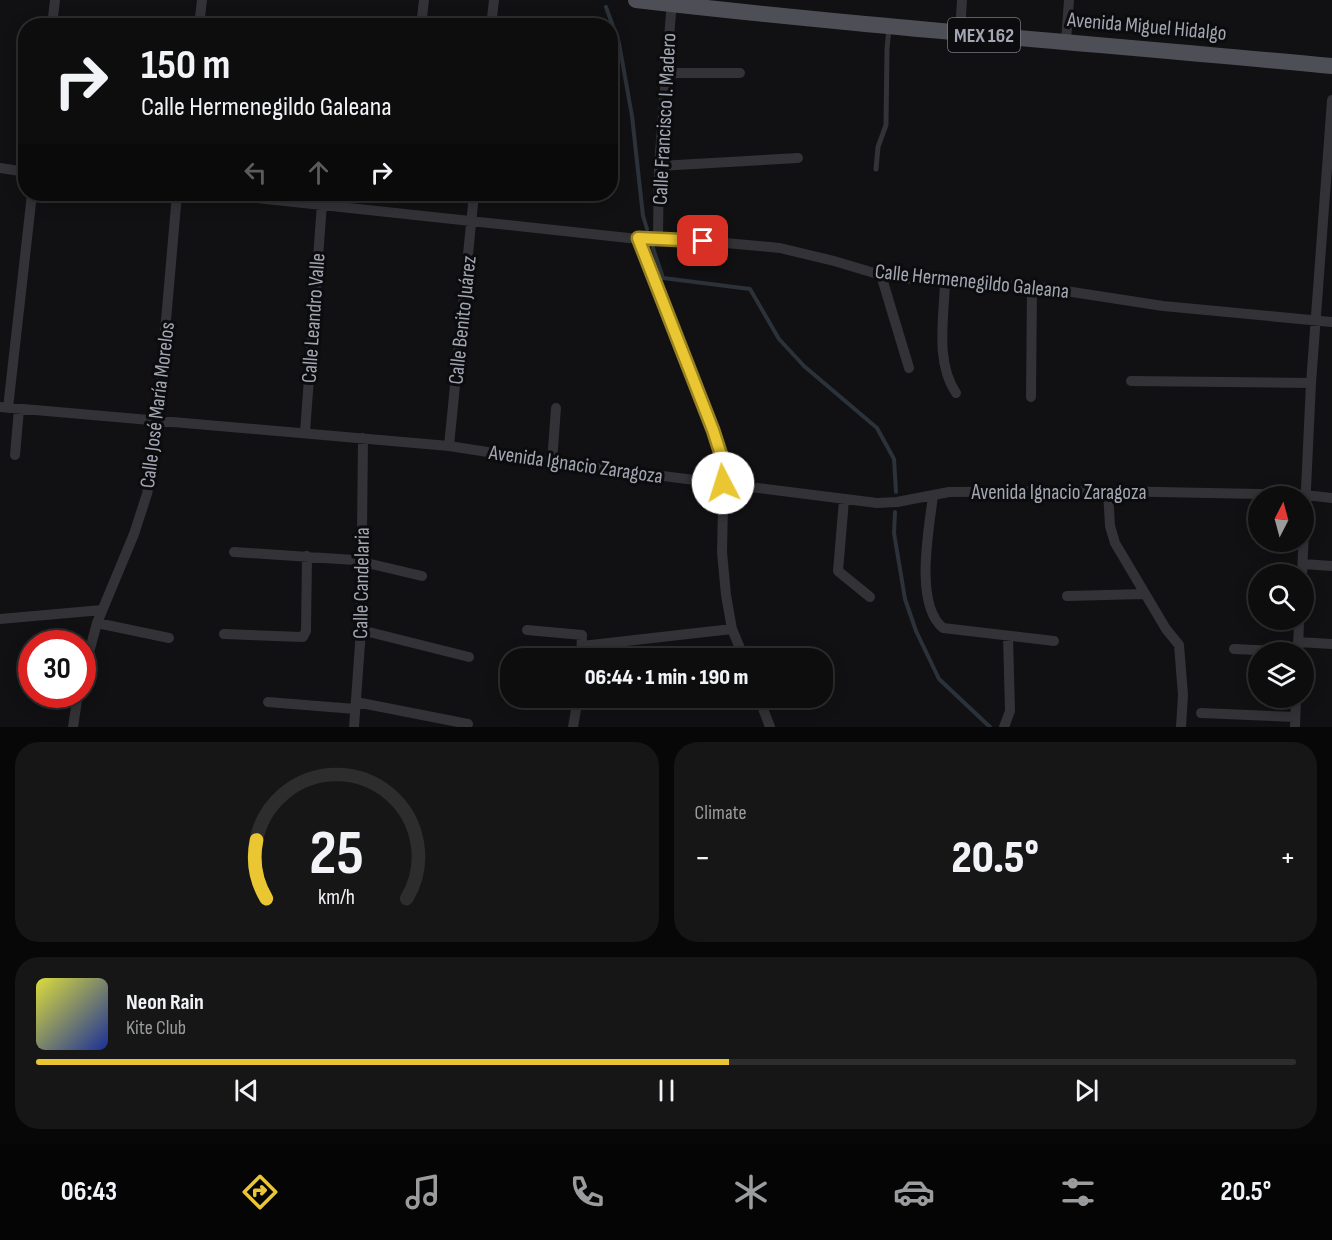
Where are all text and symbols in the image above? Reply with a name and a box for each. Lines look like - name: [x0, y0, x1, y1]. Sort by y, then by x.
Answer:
- street label: Avenida Miguel Hidalgo: [1065, 7, 1228, 46]
- road number: MEX 162: [948, 18, 1020, 52]
- street label: Calle Francisco I. Madero: [648, 32, 681, 206]
- text: 150 m: [141, 40, 230, 91]
- icon: right: [42, 42, 120, 120]
- text: Calle Hermenegildo Galeana: [141, 91, 392, 123]
- icon: left: [239, 156, 272, 189]
- icon: ahead: [302, 156, 335, 189]
- icon: right: [365, 156, 398, 189]
- pin: [677, 215, 728, 266]
- icon: arrive: [686, 224, 719, 257]
- street label: Calle Leandro Valle: [296, 252, 331, 384]
- street label: Calle Benito Juárez: [443, 254, 482, 386]
- street label: Calle Hermenegildo Galeana: [874, 259, 1070, 304]
- street label: Calle José María Morelos: [135, 321, 180, 490]
- street label: Avenida Ignacio Zaragoza: [487, 440, 664, 489]
- position arrow: [691, 451, 755, 515]
- street label: Avenida Ignacio Zaragoza: [970, 480, 1147, 505]
- north arrow: [1248, 486, 1314, 552]
- map controls: [1248, 486, 1314, 708]
- street label: Calle Candelaria: [348, 527, 375, 639]
- button: search: [1248, 564, 1314, 630]
- speed limit sign: 30: [18, 630, 96, 708]
- button: layers: [1248, 642, 1314, 708]
- text: 06:44 · 1 min · 190 m: [585, 664, 748, 691]
- text: Climate: [695, 801, 747, 825]
- text: 25: [309, 817, 364, 892]
- text: 20.5°: [952, 831, 1039, 886]
- text: −: [695, 838, 711, 878]
- text: +: [1280, 838, 1296, 878]
- text: km/h: [318, 885, 355, 910]
- text: Neon Rain: [126, 989, 204, 1016]
- text: Kite Club: [126, 1016, 186, 1040]
- icon: previous: [230, 1074, 263, 1107]
- icon: pause: [650, 1074, 683, 1107]
- icon: next: [1070, 1074, 1103, 1107]
- icon: directions: [239, 1171, 281, 1213]
- icon: music: [402, 1171, 444, 1213]
- icon: phone: [566, 1171, 608, 1213]
- icon: climate: [730, 1171, 772, 1213]
- icon: car: [893, 1171, 935, 1213]
- icon: filters: [1057, 1171, 1099, 1213]
- text: 06:43: [61, 1176, 117, 1208]
- text: 20.5°: [1221, 1176, 1271, 1208]

